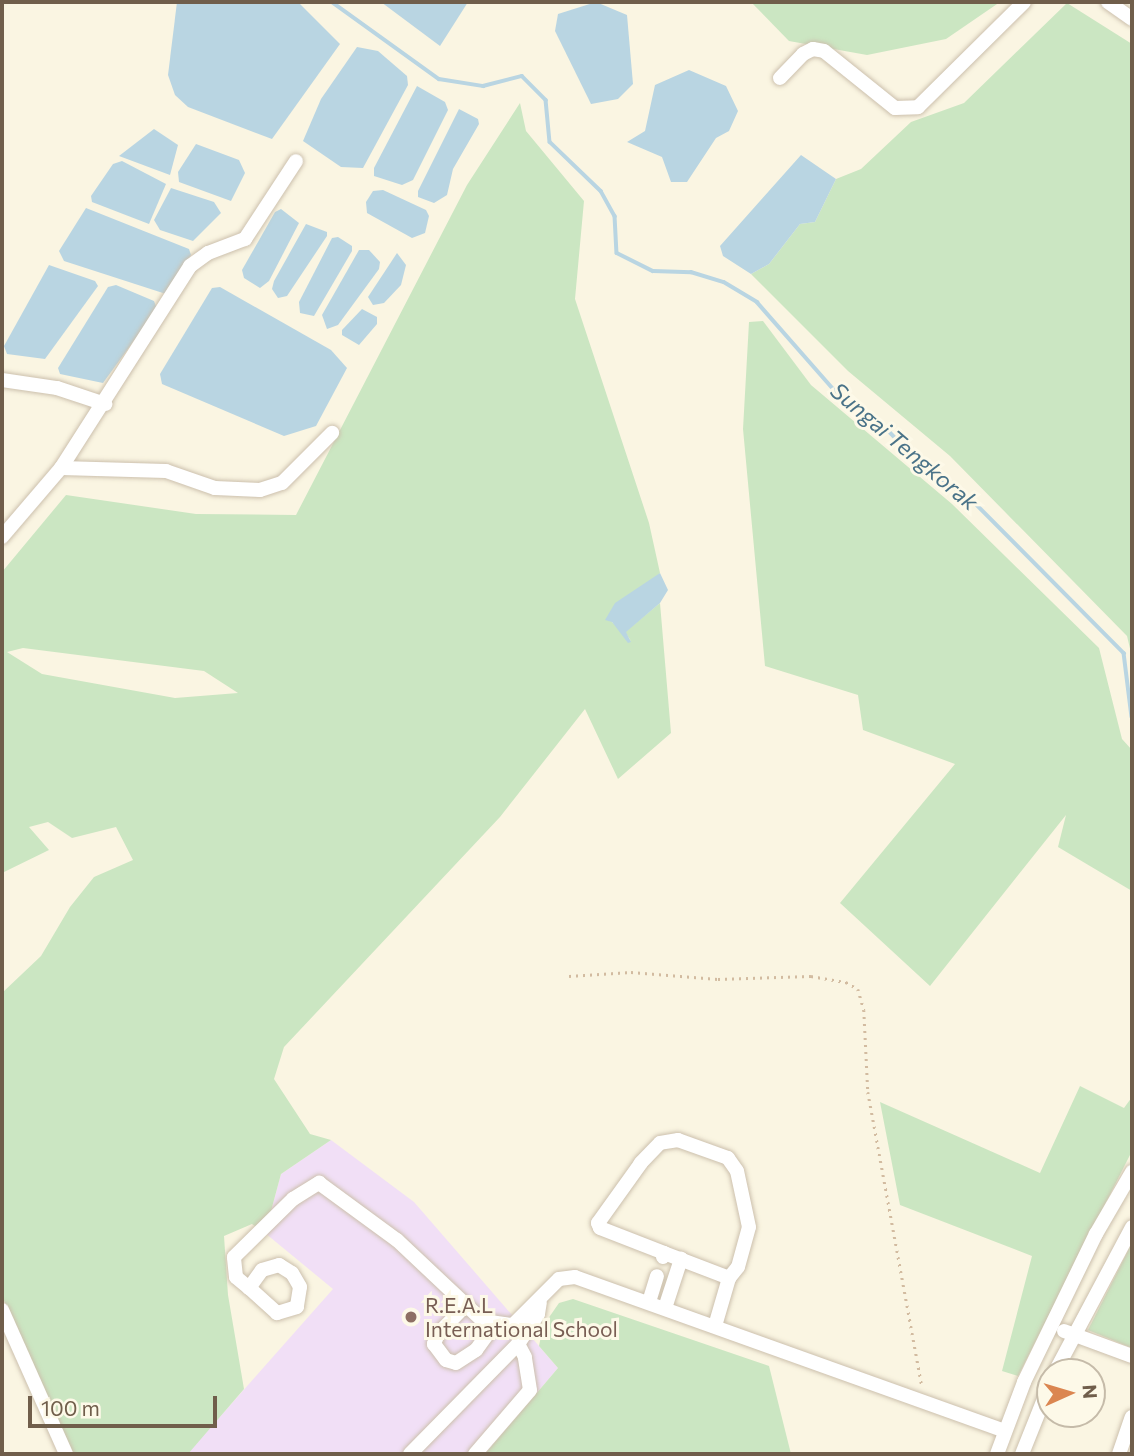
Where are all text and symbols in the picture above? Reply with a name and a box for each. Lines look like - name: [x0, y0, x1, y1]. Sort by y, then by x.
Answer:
- water label: Sungai Tengkorak: [826, 376, 984, 516]
- place label: R.E.A.L International School: [425, 1292, 618, 1342]
- marker: R.E.A.L International School: [403, 1309, 419, 1325]
- north arrow: [1036, 1358, 1106, 1428]
- scale bar: [32, 1382, 220, 1426]
- text: N: [1078, 1384, 1102, 1400]
- text: 100 m: [41, 1395, 100, 1420]

